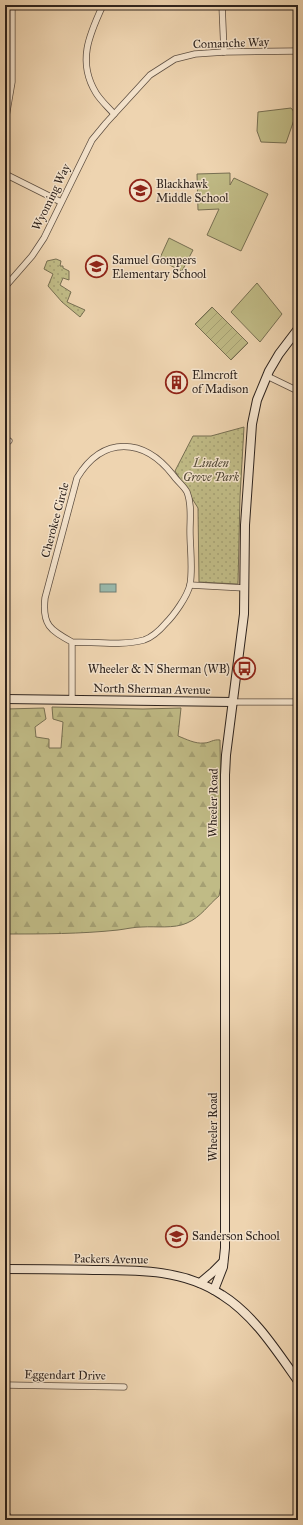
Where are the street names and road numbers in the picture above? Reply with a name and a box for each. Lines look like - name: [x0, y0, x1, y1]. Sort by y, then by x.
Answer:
- street label: Comanche Way: [192, 35, 270, 51]
- street label: Wyoming Way: [29, 161, 74, 233]
- street label: Cherokee Circle: [38, 481, 72, 559]
- street label: North Sherman Avenue: [93, 681, 211, 697]
- street label: Wheeler Road: [205, 768, 221, 838]
- street label: Wheeler Road: [206, 1093, 220, 1161]
- street label: Packers Avenue: [74, 1251, 148, 1267]
- street label: Eggendart Drive: [24, 1367, 106, 1384]

